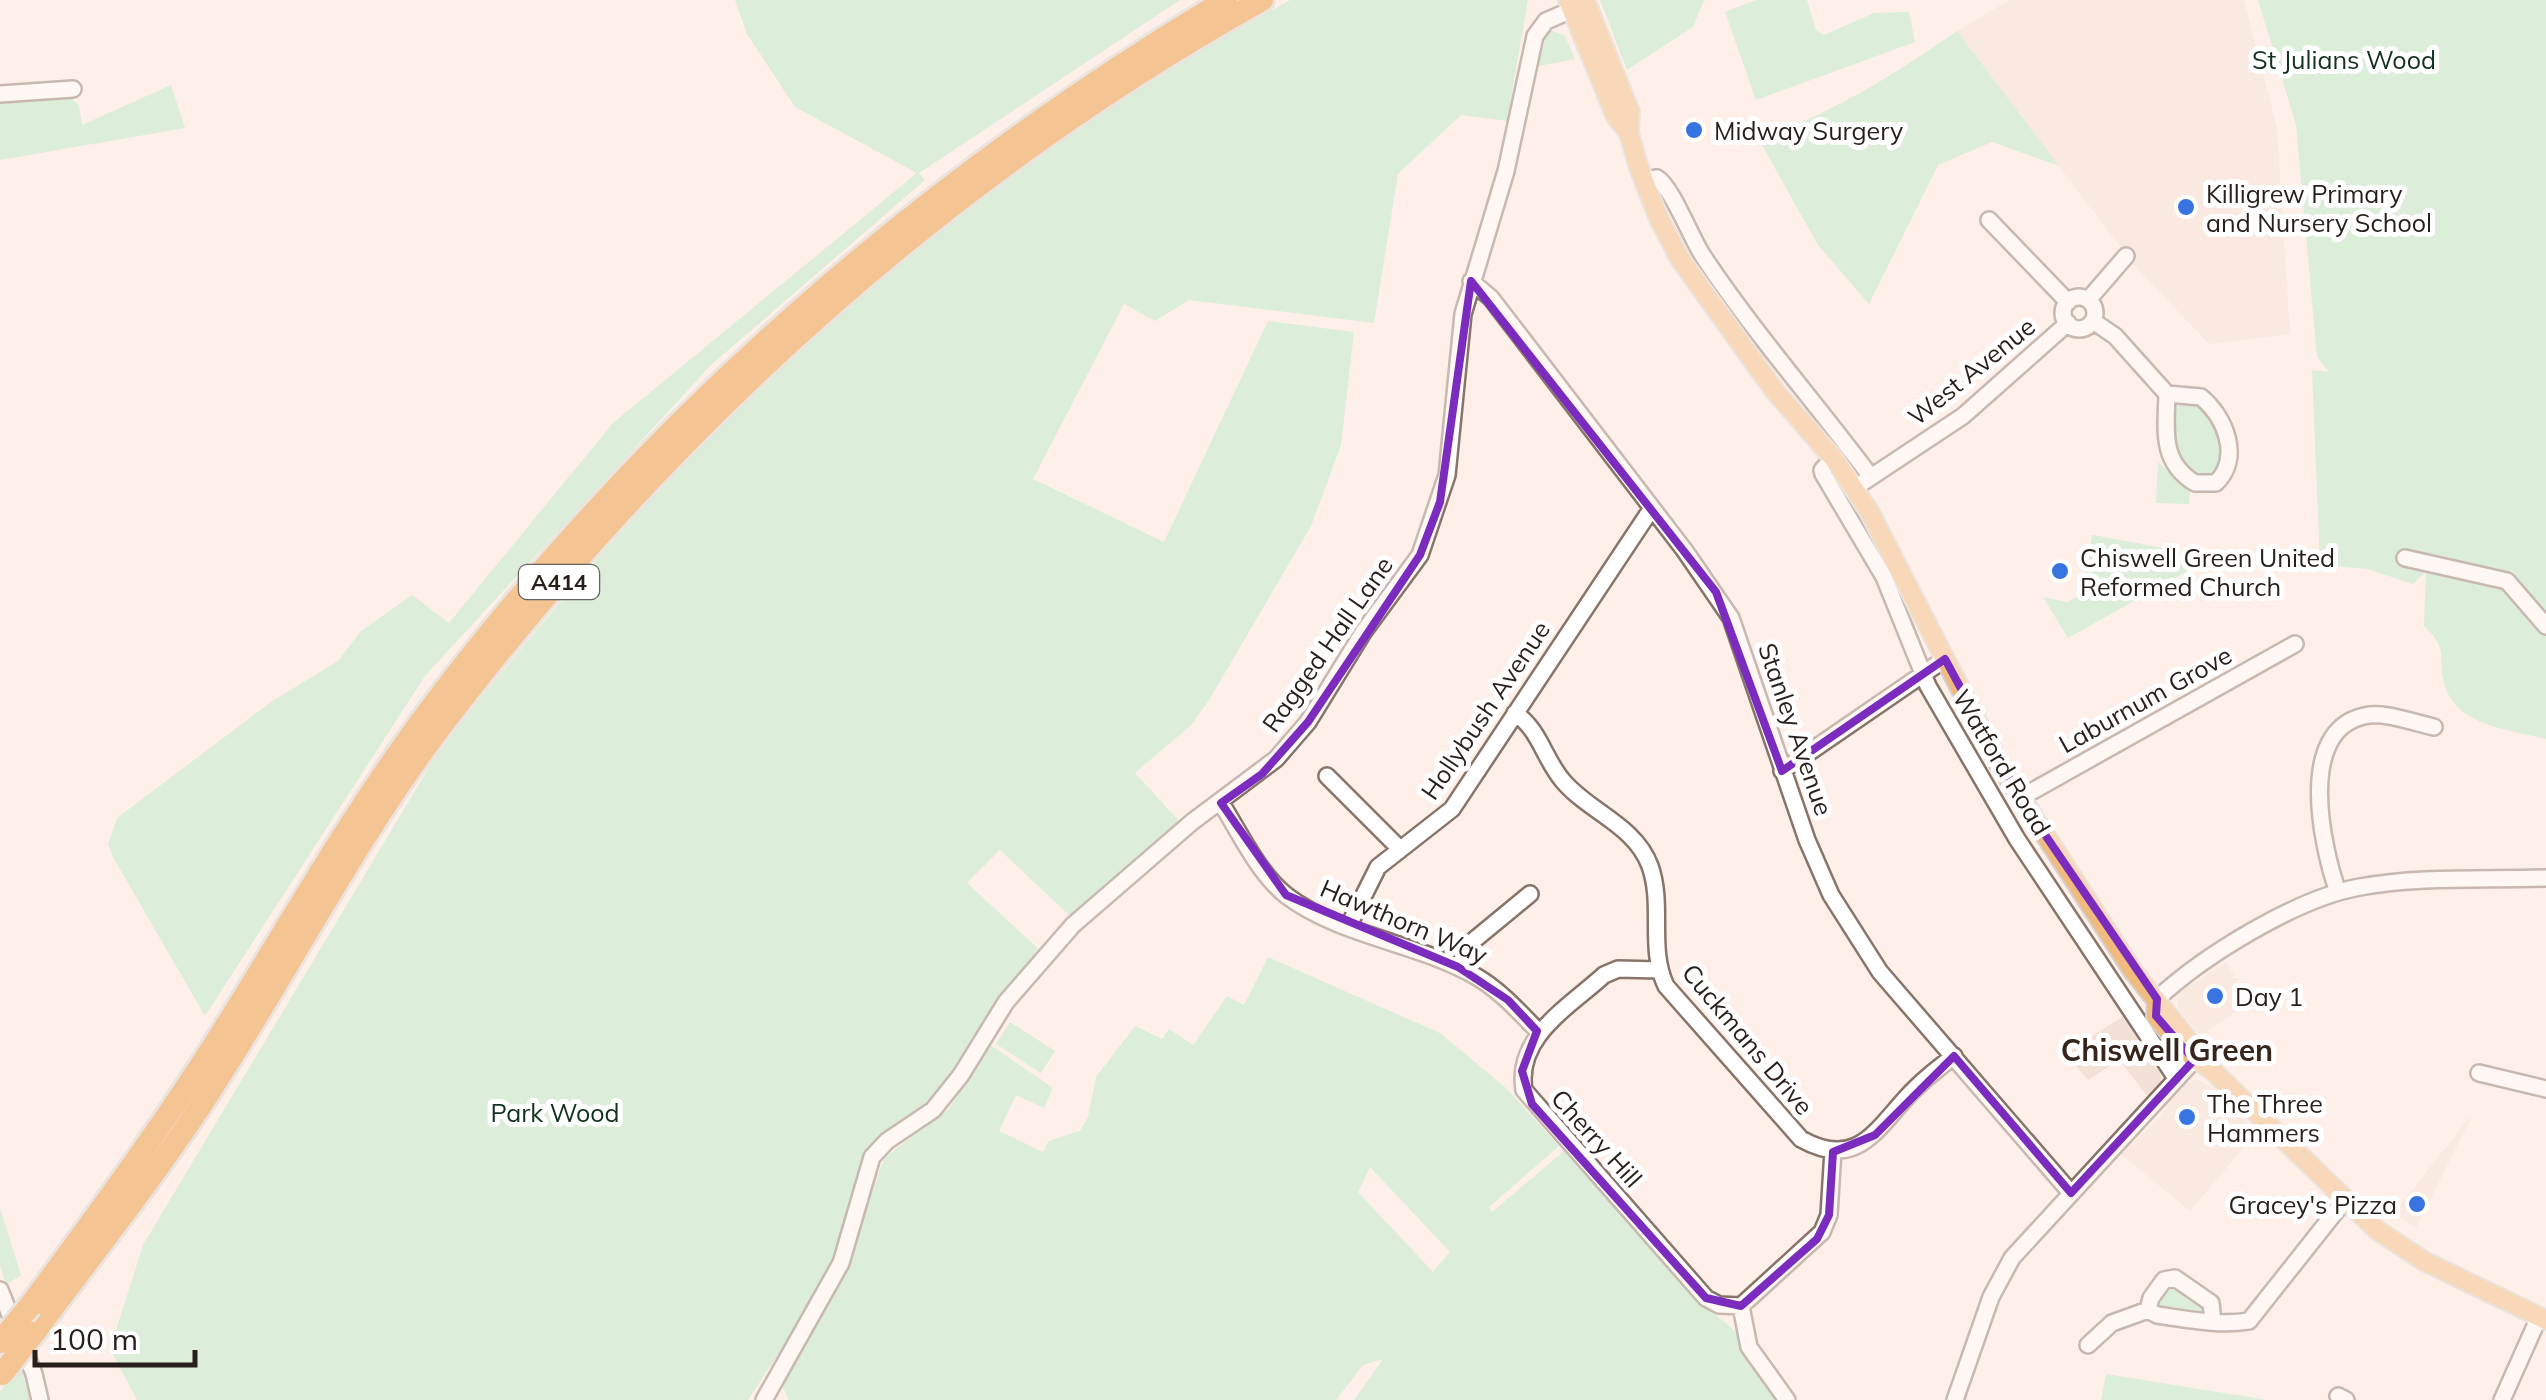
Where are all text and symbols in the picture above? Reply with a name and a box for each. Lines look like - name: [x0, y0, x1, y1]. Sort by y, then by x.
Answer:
- park label: St Julians Wood: [2252, 44, 2436, 75]
- place label: Midway Surgery: [1714, 115, 1903, 146]
- marker: Midway Surgery: [1683, 119, 1705, 141]
- place label: Killigrew Primary and Nursery School: [2206, 178, 2432, 238]
- marker: Killigrew Primary and Nursery School: [2175, 196, 2197, 218]
- street label: West Avenue: [1901, 310, 2041, 432]
- place label: Chiswell Green United Reformed Church: [2080, 542, 2335, 602]
- street label: Ragged Hall Lane: [1255, 550, 1399, 738]
- marker: Chiswell Green United Reformed Church: [2049, 560, 2071, 582]
- road number: A414: [519, 565, 599, 599]
- street label: Hollybush Avenue: [1414, 615, 1556, 805]
- street label: Stanley Avenue: [1752, 639, 1840, 819]
- street label: Laburnum Grove: [2053, 639, 2237, 759]
- street label: Watford Road: [1946, 684, 2058, 840]
- street label: Hawthorn Way: [1316, 872, 1492, 970]
- street label: Cuckmans Drive: [1676, 957, 1820, 1121]
- place label: Day 1: [2235, 981, 2303, 1012]
- marker: Day 1: [2204, 985, 2226, 1007]
- district label: Chiswell Green: [2061, 1031, 2273, 1069]
- street label: Cherry Hill: [1545, 1083, 1649, 1193]
- place label: The Three Hammers: [2207, 1088, 2323, 1148]
- park label: Park Wood: [490, 1097, 620, 1128]
- marker: The Three Hammers: [2176, 1106, 2198, 1128]
- place label: Gracey's Pizza: [2228, 1189, 2397, 1220]
- marker: Gracey's Pizza: [2406, 1193, 2428, 1215]
- scale bar: [35, 1305, 195, 1367]
- text: 100 m: [50, 1320, 138, 1358]

